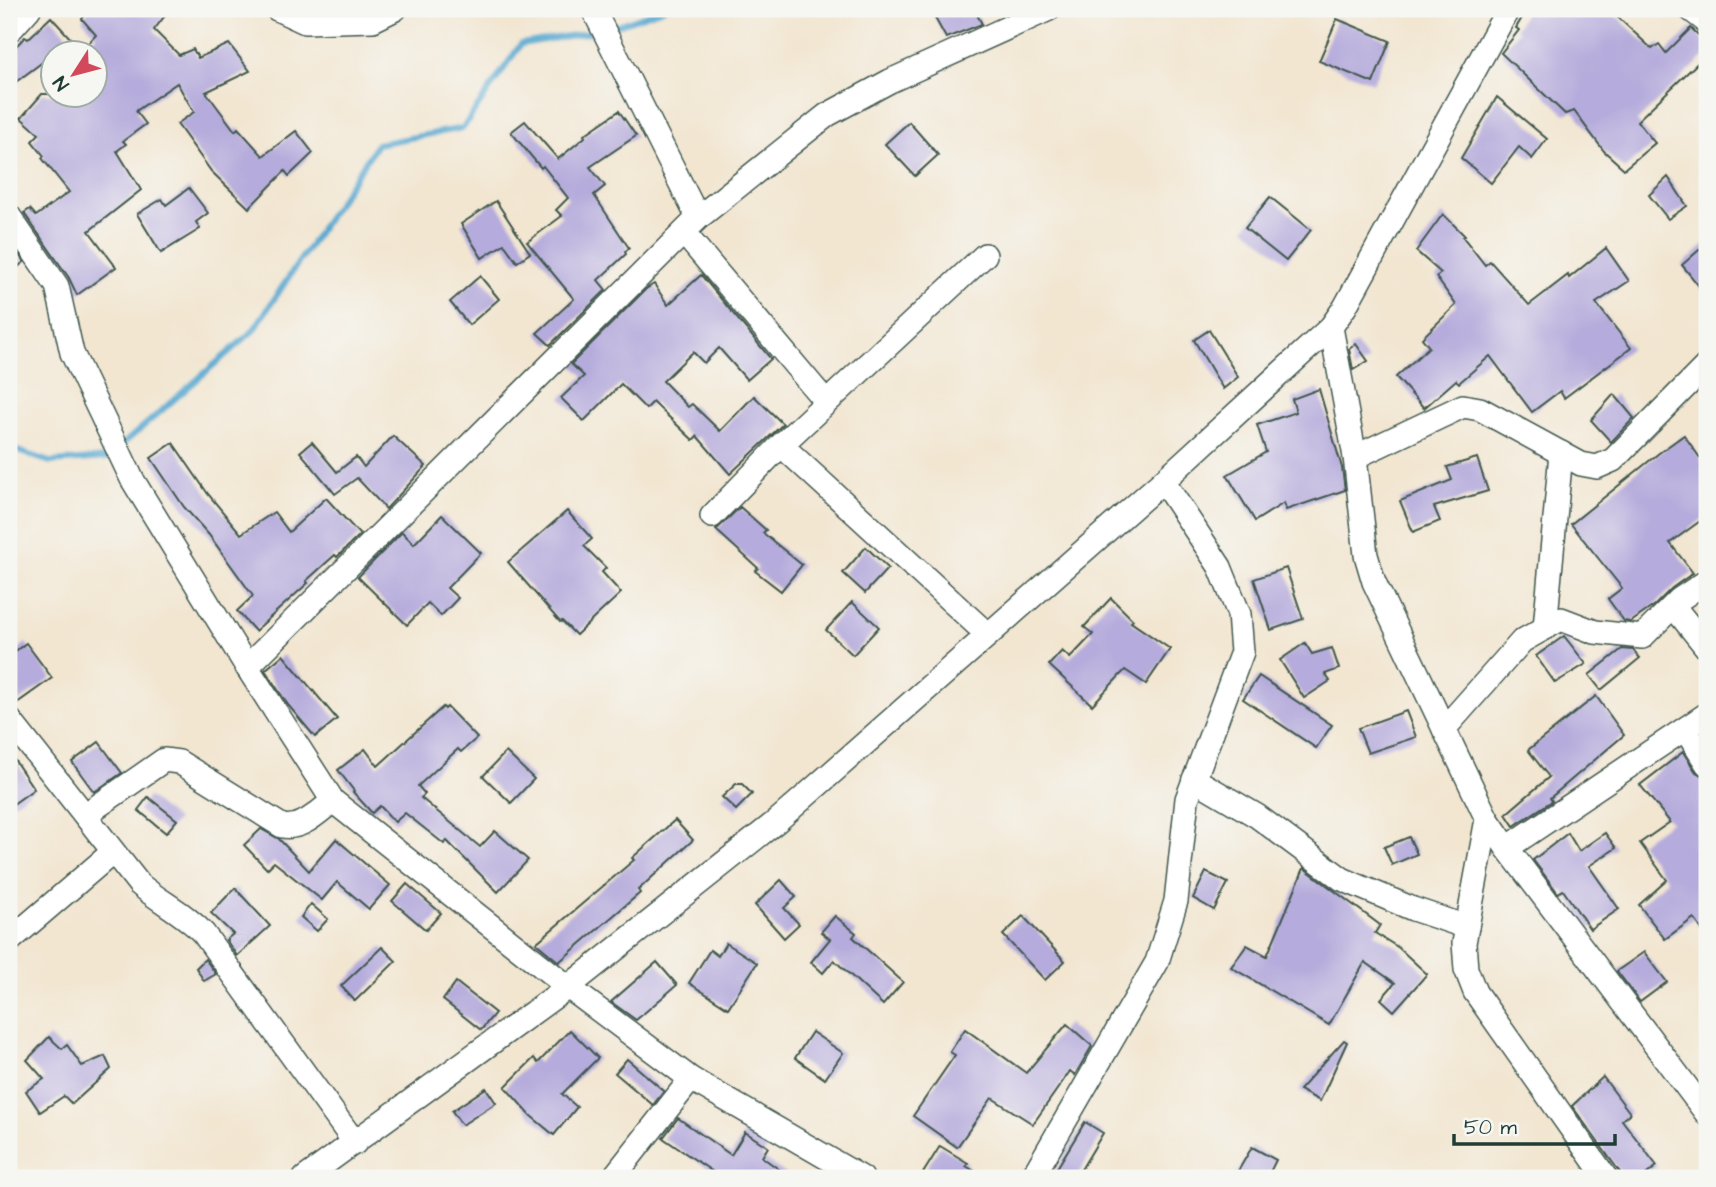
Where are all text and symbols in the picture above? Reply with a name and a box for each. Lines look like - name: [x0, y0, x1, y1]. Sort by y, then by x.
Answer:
- north arrow: [38, 38, 108, 108]
- text: N: [47, 70, 76, 96]
- scale bar: [1454, 1103, 1614, 1147]
- text: 50 m: [1464, 1113, 1518, 1142]

